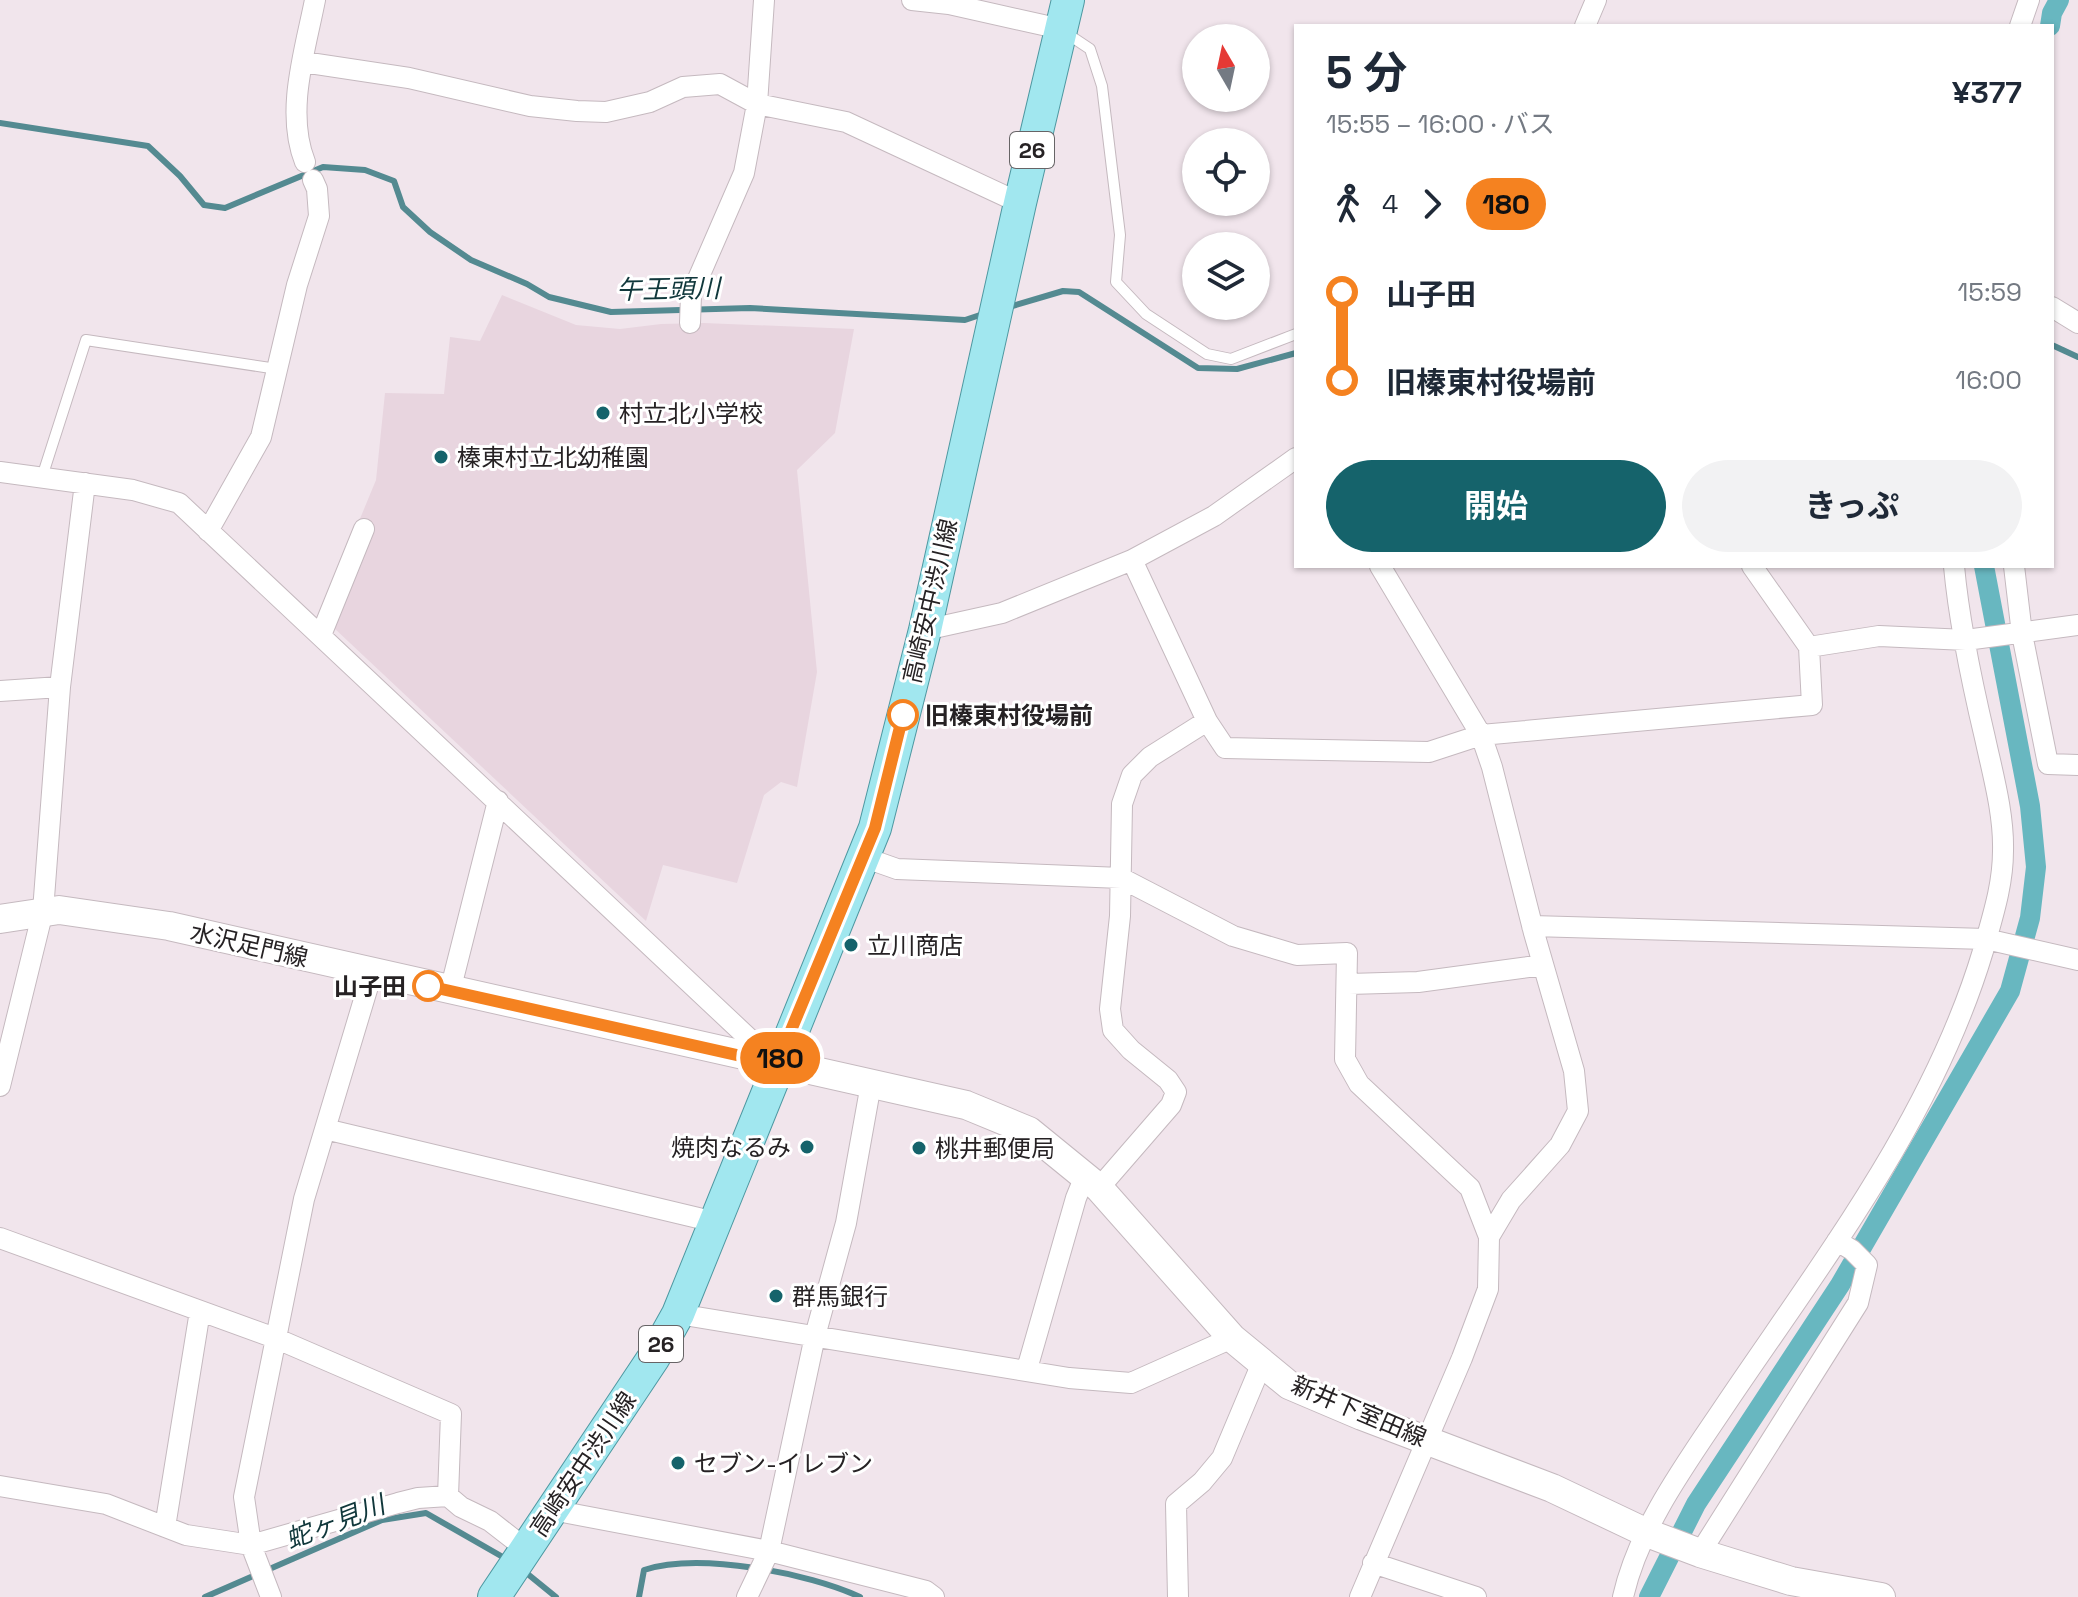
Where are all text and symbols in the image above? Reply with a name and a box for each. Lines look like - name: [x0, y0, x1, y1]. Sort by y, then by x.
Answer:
- north arrow: [1182, 24, 1270, 112]
- map controls: [1182, 24, 1270, 320]
- text: 5 分: [1326, 45, 1408, 101]
- text: ¥377: [1952, 73, 2022, 112]
- text: 15:55 – 16:00 · バス: [1326, 107, 1555, 141]
- button: locate: [1182, 128, 1270, 216]
- road number: 26: [1010, 132, 1054, 168]
- icon: walk: [1326, 182, 1370, 226]
- icon: forward: [1410, 182, 1454, 226]
- text: 180: [1482, 186, 1530, 222]
- text: 4: [1382, 187, 1398, 221]
- button: layers: [1182, 232, 1270, 320]
- water label: 午王頭川: [616, 271, 723, 307]
- text: 山子田: [1386, 275, 1476, 314]
- text: 15:59: [1957, 275, 2022, 309]
- text: 旧榛東村役場前: [1386, 363, 1596, 402]
- text: 16:00: [1955, 363, 2022, 397]
- place label: 村立北小学校: [619, 398, 763, 429]
- marker: 村立北小学校: [594, 404, 612, 422]
- place label: 榛東村立北幼稚園: [457, 442, 649, 473]
- marker: 榛東村立北幼稚園: [432, 448, 450, 466]
- button: 開始: [1326, 460, 1666, 552]
- button: きっぷ: [1682, 460, 2022, 552]
- street label: 高崎安中渋川線: [896, 516, 964, 686]
- marker: 旧榛東村役場前: [888, 700, 918, 730]
- place label: 旧榛東村役場前: [925, 700, 1093, 731]
- street label: 水沢足門線: [187, 916, 311, 974]
- place label: 立川商店: [867, 930, 963, 961]
- marker: 立川商店: [842, 936, 860, 954]
- place label: 山子田: [334, 971, 406, 1002]
- marker: 山子田: [413, 971, 443, 1001]
- line badge: 180: [734, 1032, 826, 1084]
- text: 180: [756, 1040, 804, 1076]
- place label: 焼肉なるみ: [671, 1132, 791, 1163]
- place label: 桃井郵便局: [935, 1133, 1055, 1164]
- marker: 焼肉なるみ: [798, 1138, 816, 1156]
- marker: 桃井郵便局: [910, 1139, 928, 1157]
- place label: 群馬銀行: [792, 1281, 888, 1312]
- marker: 群馬銀行: [767, 1287, 785, 1305]
- road number: 26: [639, 1326, 683, 1362]
- street label: 新井下室田線: [1287, 1369, 1431, 1453]
- street label: 高崎安中渋川線: [523, 1386, 643, 1542]
- place label: セブン-イレブン: [694, 1448, 873, 1479]
- marker: セブン-イレブン: [669, 1454, 687, 1472]
- water label: 蛇ヶ見川: [280, 1486, 392, 1557]

